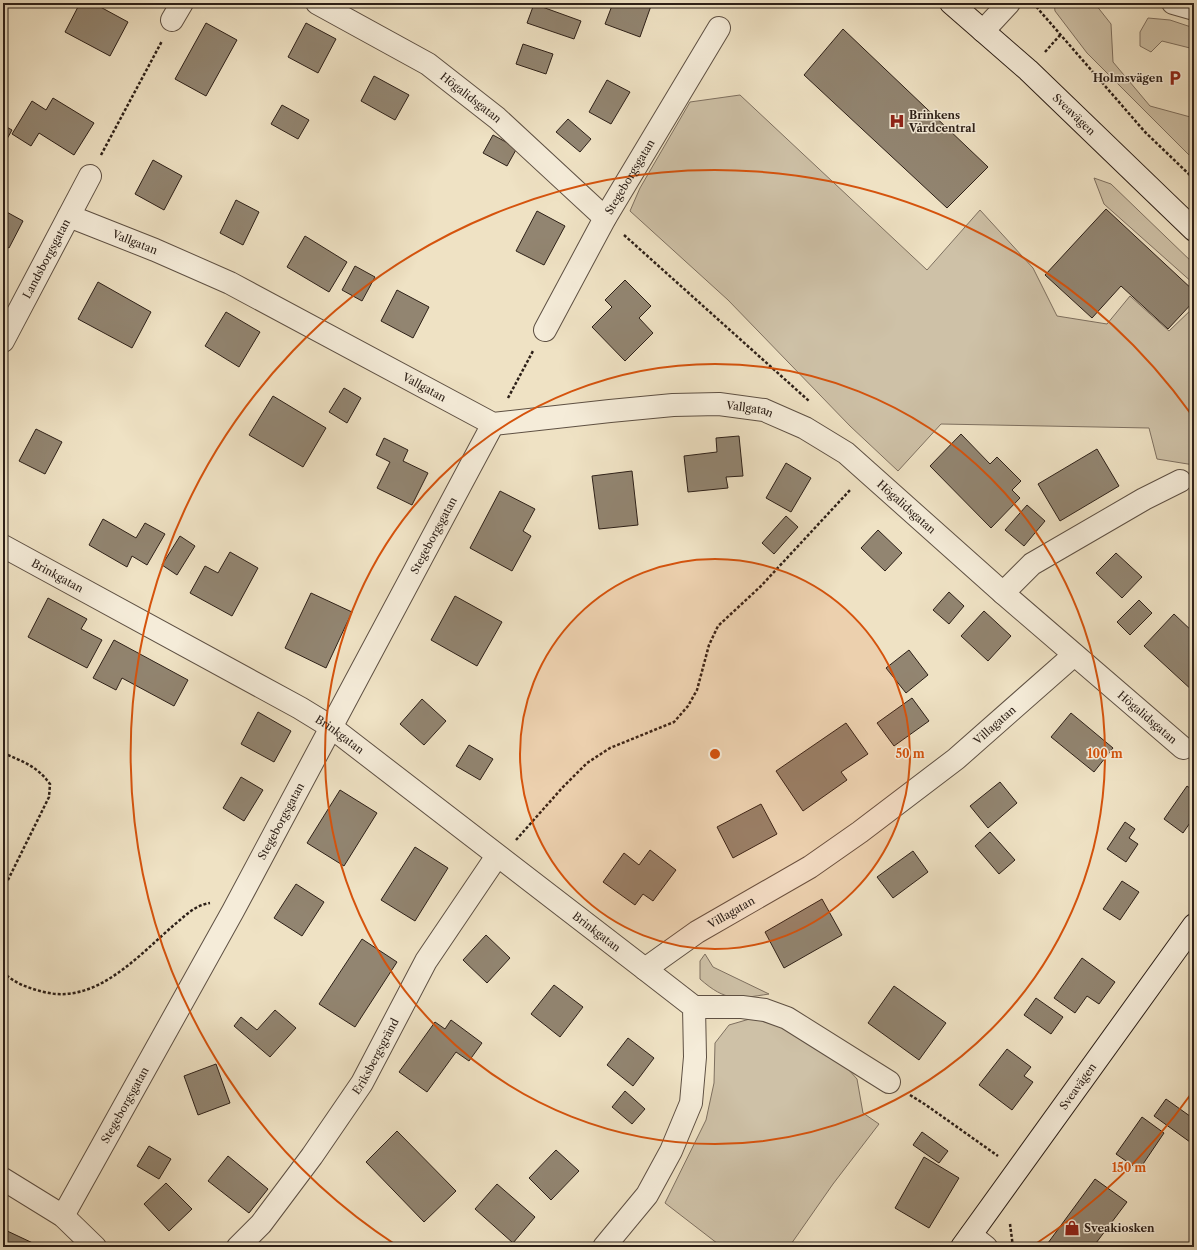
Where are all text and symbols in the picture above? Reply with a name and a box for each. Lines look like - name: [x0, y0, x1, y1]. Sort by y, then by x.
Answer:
- street label: Högalidsgatan: [437, 69, 505, 126]
- parking icon: Holmsvägen: [1166, 69, 1184, 87]
- place label: Holmsvägen: [1093, 71, 1163, 85]
- street label: Sveavägen: [1050, 91, 1098, 138]
- place label: Brinkens Vårdcentral: [908, 108, 976, 135]
- hospital icon: Brinkens Vårdcentral: [888, 112, 906, 130]
- street label: Stegeborgsgatan: [602, 137, 658, 217]
- street label: Landsborgsgatan: [20, 216, 73, 301]
- street label: Vallgatan: [109, 226, 160, 257]
- street label: Vallgatan: [399, 369, 449, 405]
- street label: Vallgatan: [724, 398, 776, 420]
- street label: Högalidsgatan: [874, 477, 939, 537]
- street label: Stegeborgsgatan: [407, 494, 460, 576]
- street label: Brinkgatan: [29, 556, 86, 596]
- street label: Högalidsgatan: [1115, 688, 1180, 747]
- street label: Villagatan: [970, 703, 1019, 748]
- street label: Brinkgatan: [313, 712, 367, 757]
- text: 50 m: [895, 746, 925, 761]
- text: 100 m: [1087, 746, 1123, 761]
- centre of rings: [708, 747, 722, 761]
- street label: Stegeborgsgatan: [255, 780, 307, 862]
- street label: Villagatan: [704, 893, 757, 932]
- street label: Brinkgatan: [570, 909, 624, 955]
- street label: Eriksbergsgränd: [349, 1015, 402, 1097]
- street label: Sveavägen: [1056, 1060, 1099, 1112]
- street label: Stegeborgsgatan: [98, 1064, 152, 1146]
- text: 150 m: [1112, 1160, 1146, 1175]
- shop icon: Sveakiosken: [1063, 1219, 1081, 1237]
- place label: Sveakiosken: [1084, 1221, 1155, 1235]

